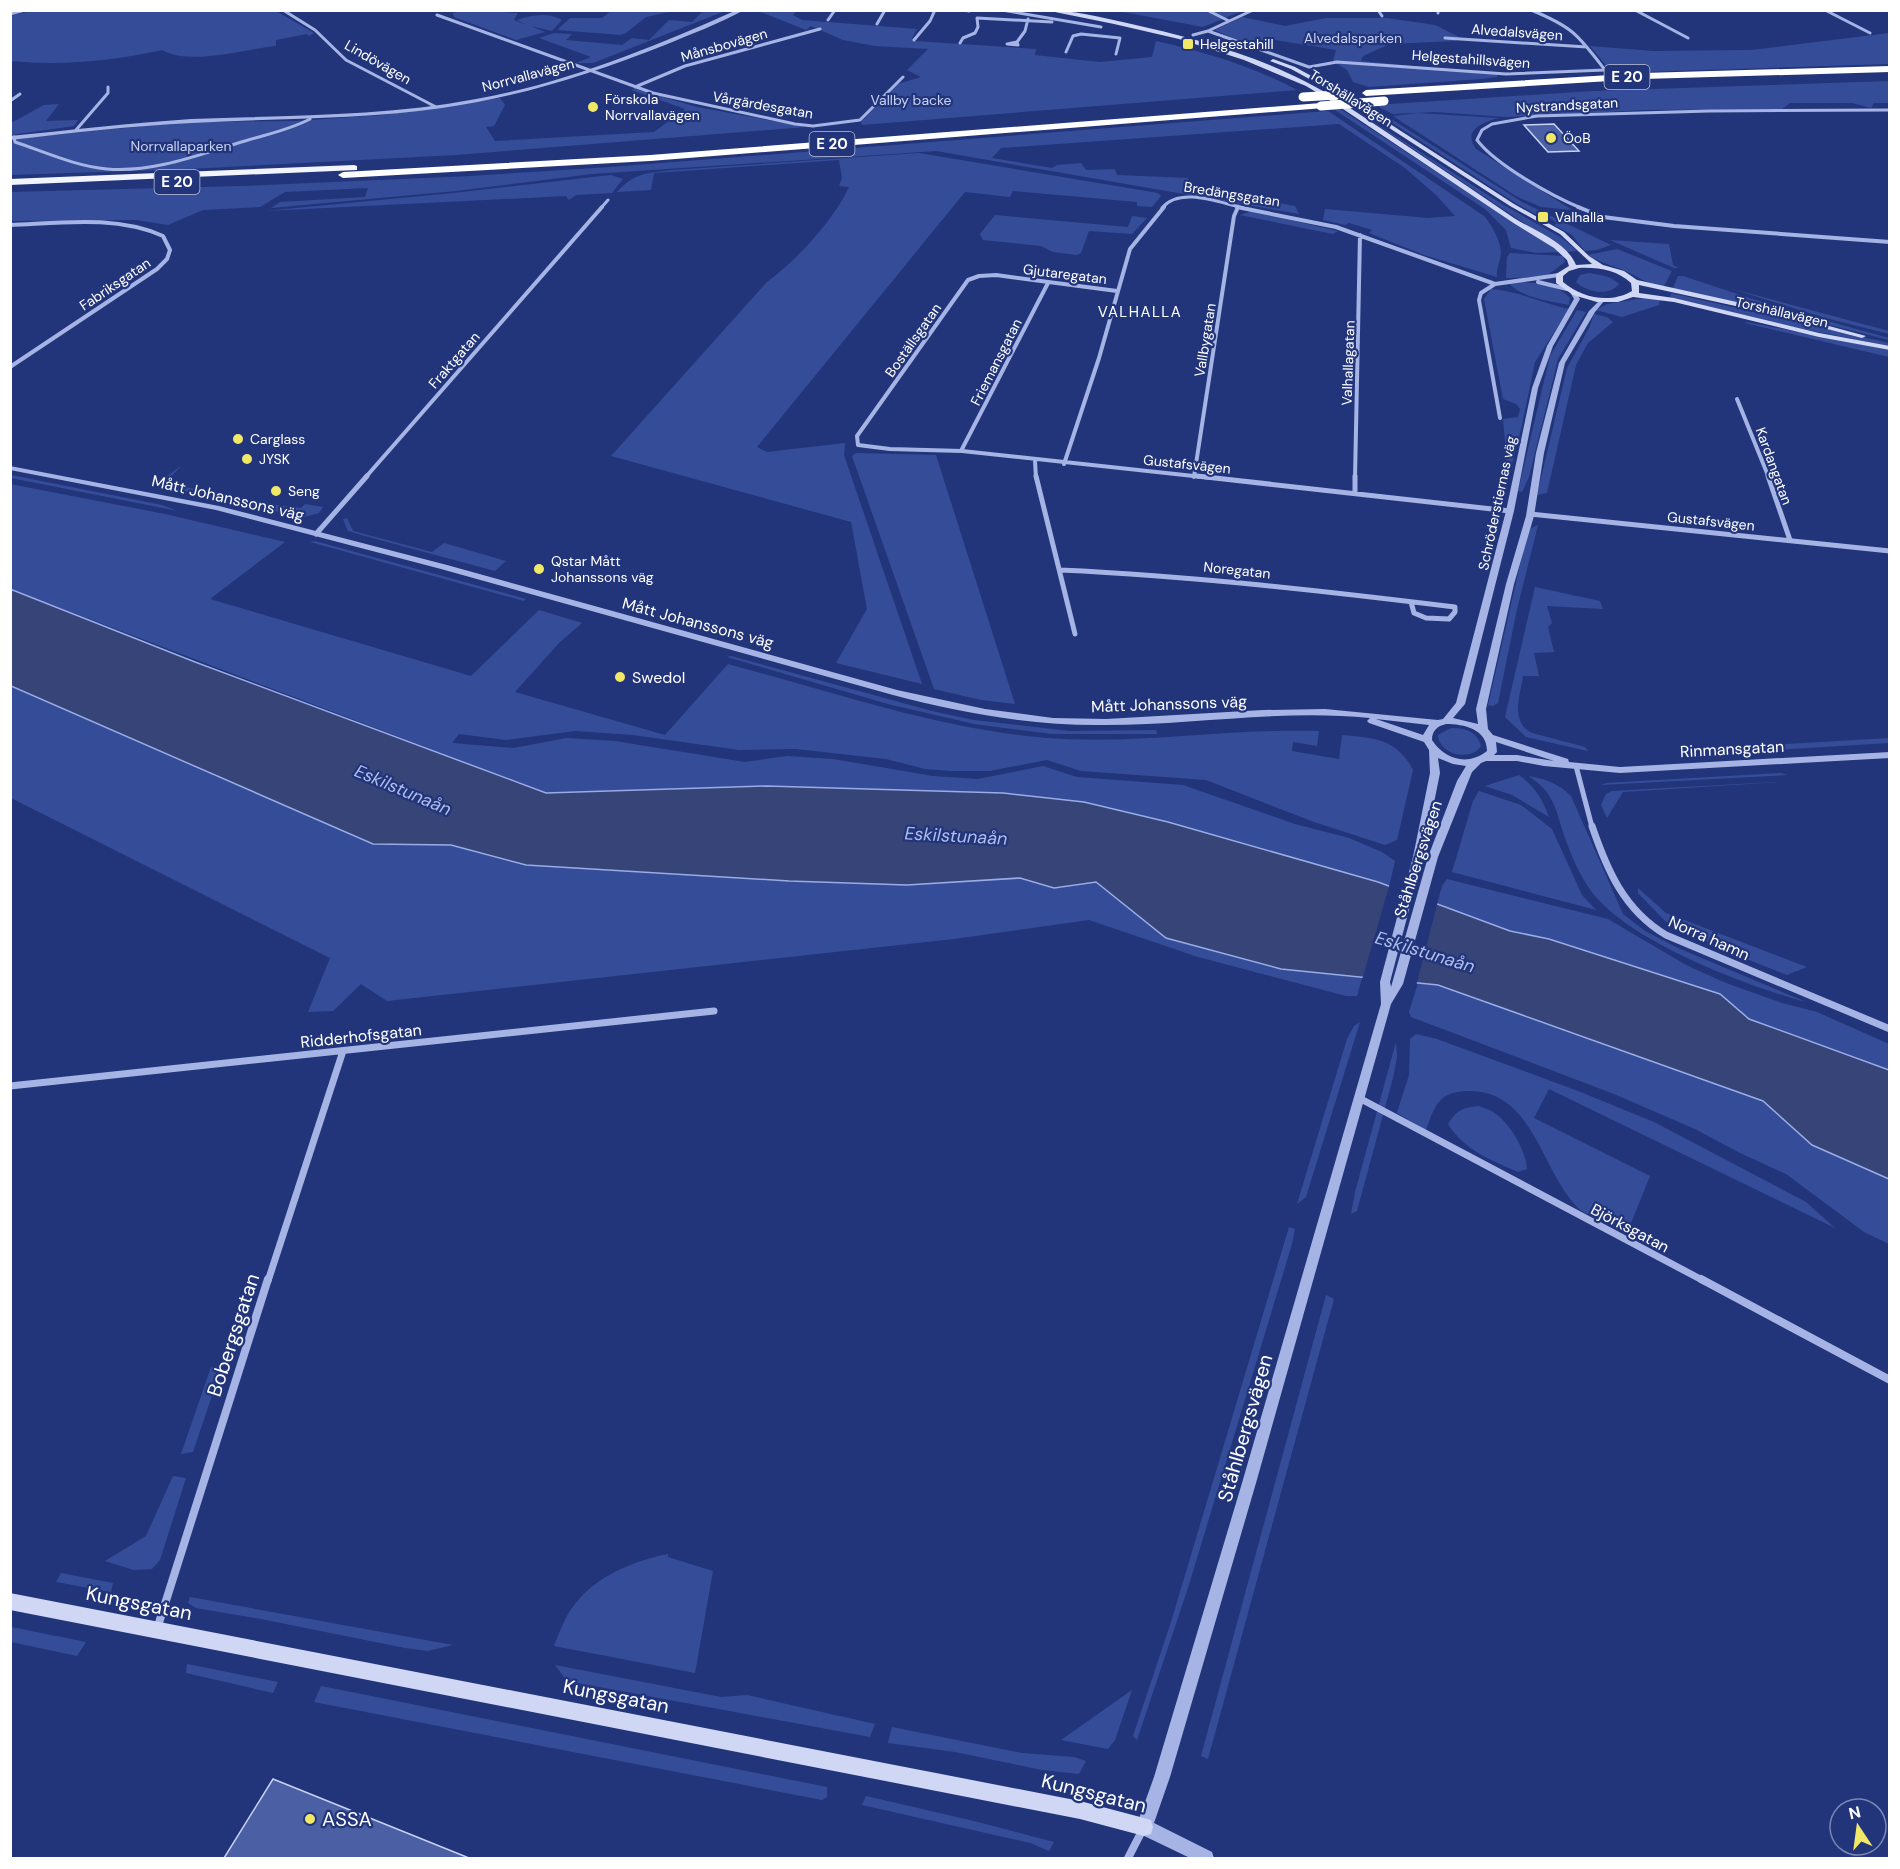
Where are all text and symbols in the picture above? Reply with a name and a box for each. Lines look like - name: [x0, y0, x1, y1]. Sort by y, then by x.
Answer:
- street label: Alvedalsvägen: [1471, 20, 1563, 44]
- street label: Månsbovägen: [679, 24, 769, 66]
- park label: Alvedalsparken: [1304, 29, 1402, 47]
- place label: Helgestahill: [1200, 35, 1274, 53]
- street label: Lindövägen: [342, 36, 414, 88]
- marker: Helgestahill: [1181, 37, 1195, 51]
- street label: Helgestahillsvägen: [1411, 46, 1531, 72]
- street label: Norrvallavägen: [480, 54, 576, 96]
- street label: Torshällavägen: [1306, 65, 1396, 131]
- road number: E 20: [1604, 65, 1650, 89]
- street label: Vårgärdesgatan: [711, 87, 815, 123]
- place label: Förskola Norrvallavägen: [605, 90, 700, 124]
- park label: Vallby backe: [870, 91, 952, 109]
- street label: Nystrandsgatan: [1515, 93, 1619, 117]
- marker: Förskola Norrvallavägen: [586, 100, 600, 114]
- place label: ÖoB: [1563, 129, 1591, 147]
- marker: ÖoB: [1544, 131, 1558, 145]
- road number: E 20: [810, 132, 854, 156]
- park label: Norrvallaparken: [131, 137, 231, 155]
- road number: E 20: [154, 170, 200, 194]
- street label: Bredängsgatan: [1183, 178, 1281, 210]
- place label: Valhalla: [1555, 208, 1604, 226]
- marker: Valhalla: [1536, 210, 1550, 224]
- street label: Fabriksgatan: [76, 254, 154, 314]
- street label: Gjutaregatan: [1022, 260, 1108, 288]
- street label: Torshällavägen: [1734, 293, 1830, 331]
- street label: Boställsgatan: [881, 300, 945, 380]
- district label: VALHALLA: [1098, 302, 1182, 322]
- street label: Vallbygatan: [1190, 302, 1220, 378]
- street label: Friemansgatan: [966, 315, 1026, 409]
- street label: Valhallagatan: [1338, 320, 1358, 406]
- street label: Fraktgatan: [425, 328, 483, 392]
- street label: Kardangatan: [1752, 425, 1796, 507]
- place label: Carglass: [250, 430, 305, 448]
- marker: Carglass: [231, 432, 245, 446]
- street label: Schröderstiernas väg: [1474, 434, 1520, 572]
- place label: JYSK: [259, 450, 290, 468]
- street label: Gustafsvägen: [1142, 450, 1232, 478]
- marker: JYSK: [240, 452, 254, 466]
- street label: Mått Johanssons väg: [150, 470, 306, 526]
- place label: Seng: [288, 482, 320, 500]
- marker: Seng: [269, 484, 283, 498]
- street label: Gustafsvägen: [1666, 507, 1756, 535]
- place label: Qstar Mått Johanssons väg: [551, 552, 654, 586]
- street label: Noregatan: [1203, 558, 1271, 582]
- marker: Qstar Mått Johanssons väg: [532, 562, 546, 576]
- street label: Mått Johanssons väg: [620, 593, 776, 653]
- place label: Swedol: [632, 667, 685, 688]
- marker: Swedol: [613, 670, 627, 684]
- street label: Mått Johanssons väg: [1091, 691, 1247, 717]
- street label: Rinmansgatan: [1679, 736, 1785, 762]
- water label: Eskilstunaån: [351, 759, 455, 821]
- street label: Ståhlbergsvägen: [1389, 798, 1447, 920]
- water label: Eskilstunaån: [904, 821, 1008, 851]
- street label: Norra hamn: [1665, 911, 1753, 965]
- water label: Eskilstunaån: [1372, 925, 1478, 979]
- street label: Ridderhofsgatan: [299, 1019, 423, 1053]
- street label: Björksgatan: [1587, 1199, 1673, 1257]
- street label: Bobergsgatan: [201, 1270, 265, 1400]
- street label: Ståhlbergsvägen: [1211, 1351, 1279, 1505]
- street label: Kungsgatan: [84, 1580, 194, 1626]
- street label: Kungsgatan: [561, 1673, 671, 1719]
- street label: Kungsgatan: [1039, 1767, 1149, 1819]
- north arrow: [1828, 1797, 1888, 1857]
- text: N: [1847, 1801, 1863, 1824]
- place label: ASSA: [322, 1806, 372, 1832]
- marker: ASSA: [303, 1812, 317, 1826]

